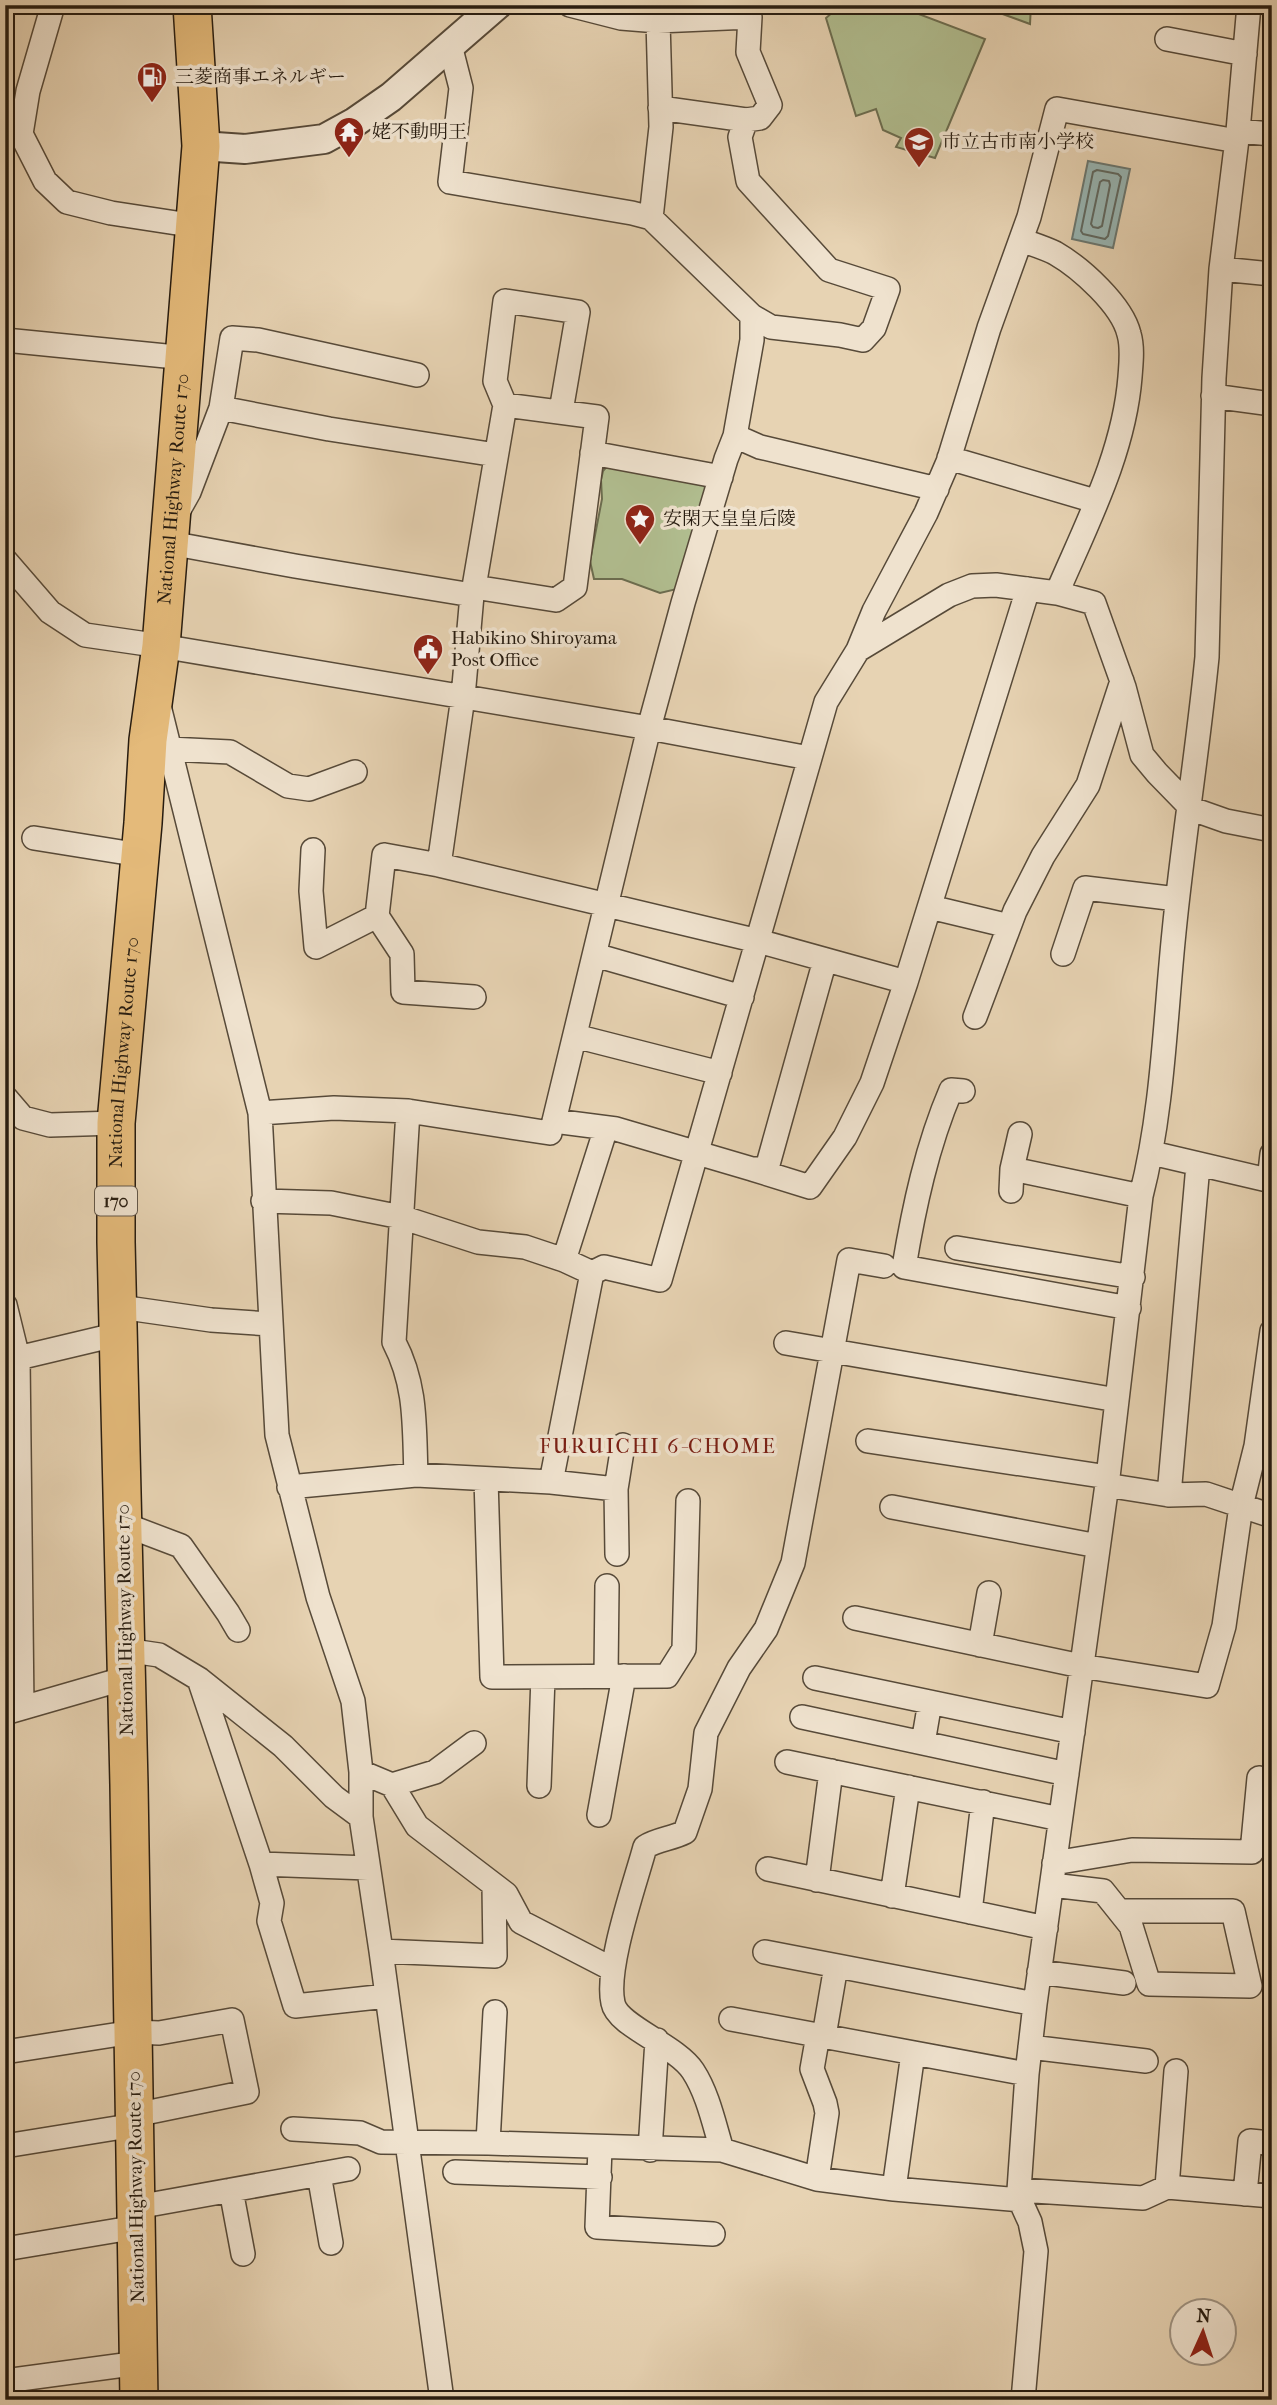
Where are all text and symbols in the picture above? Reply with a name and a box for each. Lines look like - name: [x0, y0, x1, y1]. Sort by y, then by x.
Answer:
- fuel station icon: 三菱商事エネルギー: [135, 60, 169, 104]
- place label: 三菱商事エネルギー: [175, 66, 346, 88]
- temple icon: 姥不動明王: [332, 115, 366, 159]
- place label: 姥不動明王: [372, 121, 467, 143]
- school or university icon: 市立古市南小学校: [902, 125, 936, 169]
- place label: 市立古市南小学校: [942, 131, 1094, 153]
- street label: National Highway Route 170: [153, 373, 194, 605]
- place icon: 安閑天皇皇后陵: [623, 502, 657, 546]
- place label: 安閑天皇皇后陵: [663, 508, 796, 530]
- place label: Habikino Shiroyama Post Office: [451, 627, 617, 671]
- public building icon: Habikino Shiroyama Post Office: [411, 632, 445, 676]
- street label: National Highway Route 170: [105, 936, 144, 1168]
- road number: 170: [95, 1186, 137, 1216]
- district label: FURUICHI 6-CHOME: [539, 1434, 777, 1458]
- street label: National Highway Route 170: [112, 1504, 138, 1736]
- street label: National Highway Route 170: [123, 2071, 149, 2303]
- north arrow: [1168, 2296, 1238, 2366]
- text: N: [1196, 2305, 1212, 2327]

